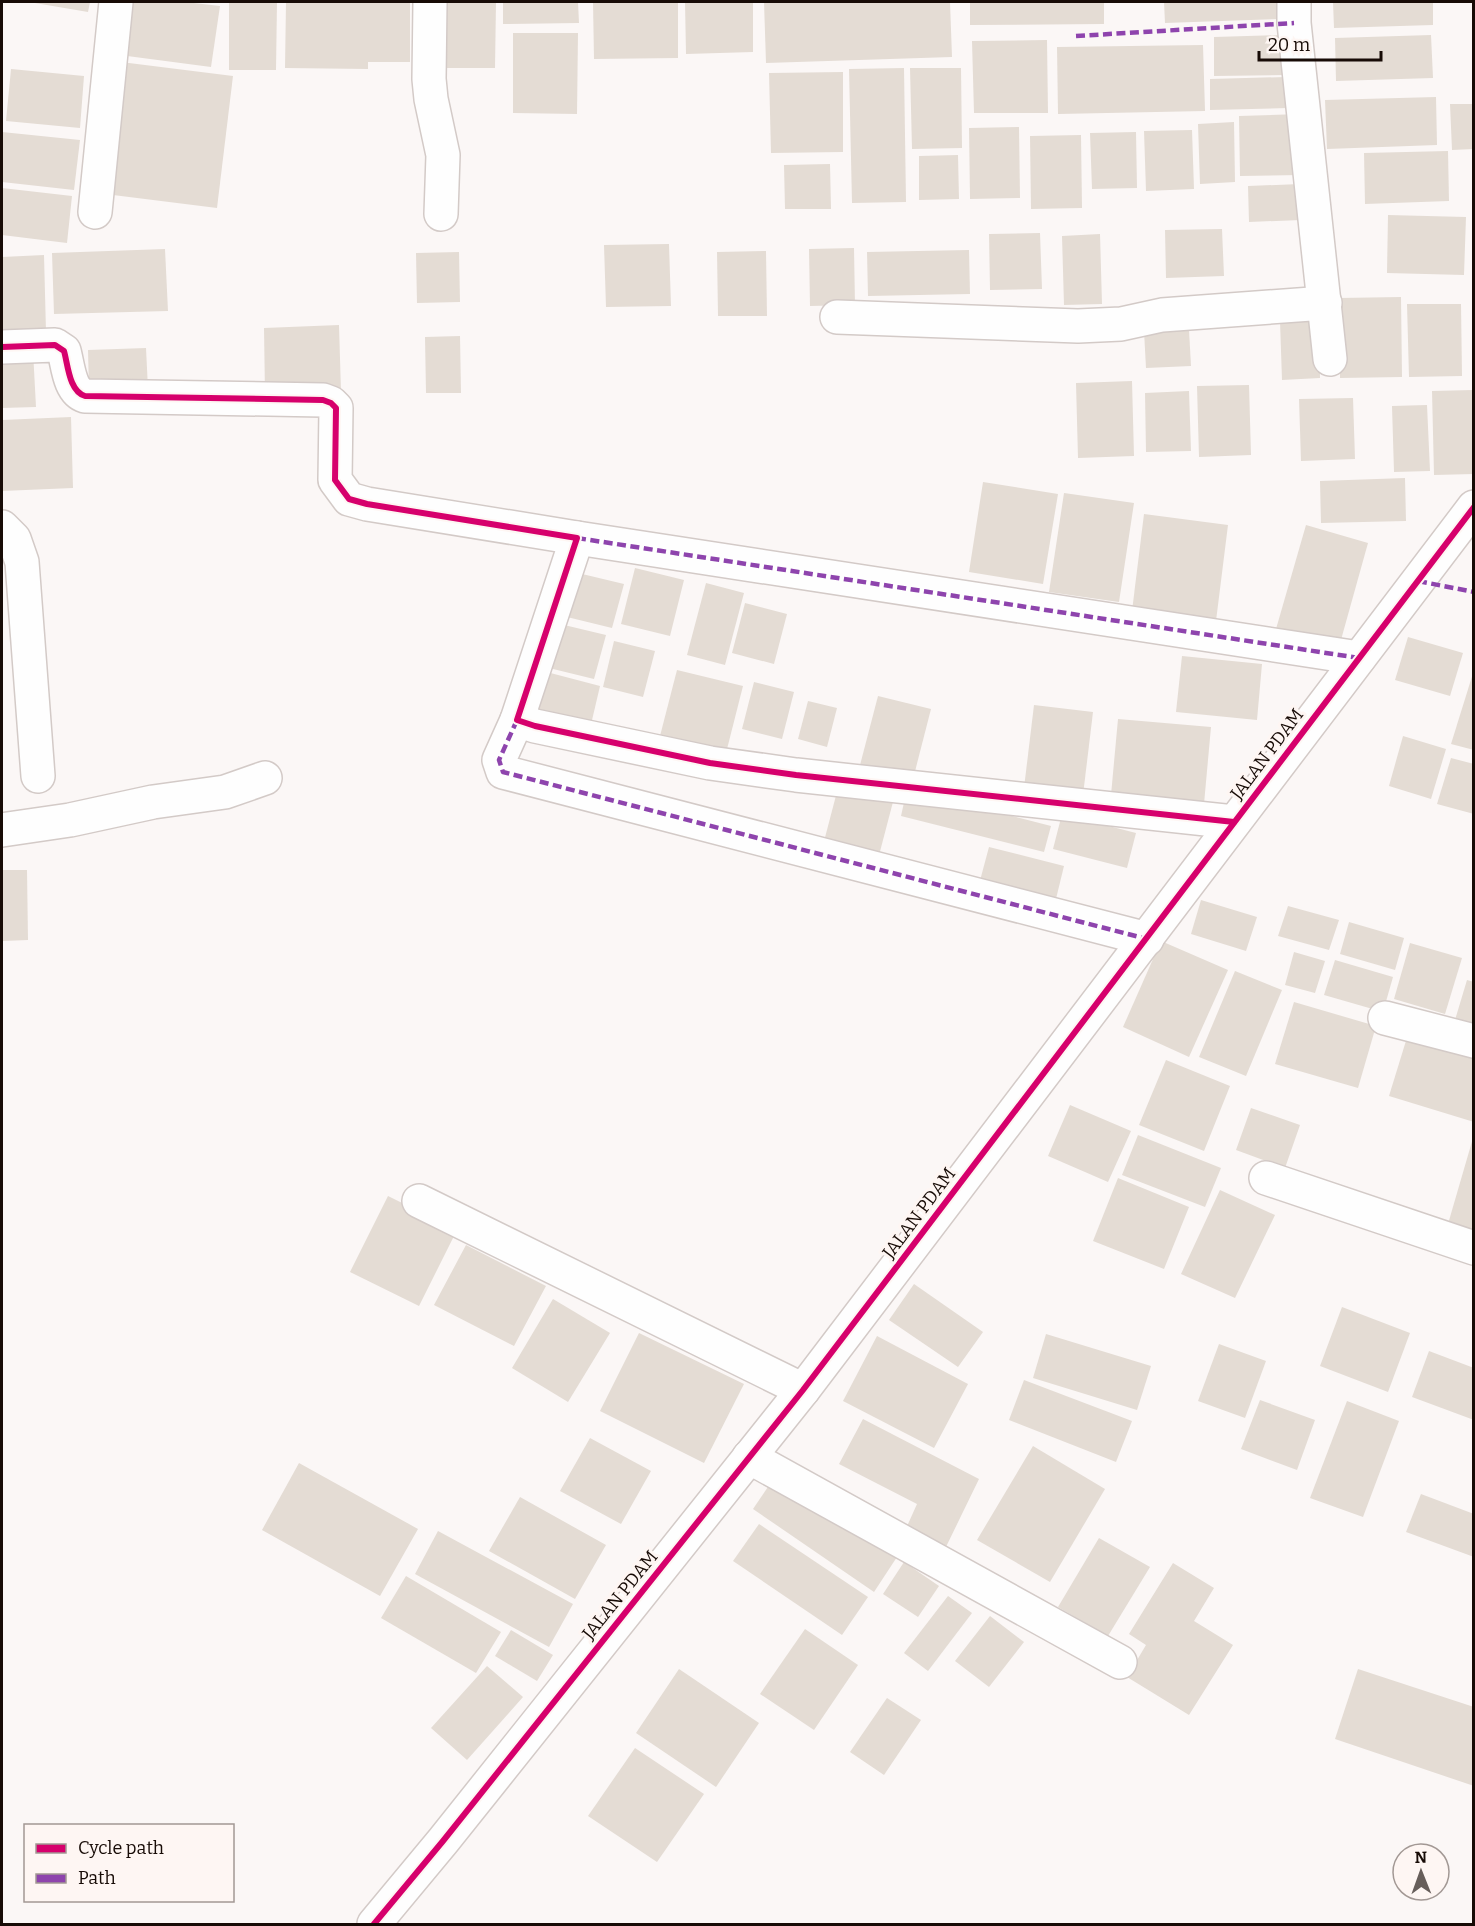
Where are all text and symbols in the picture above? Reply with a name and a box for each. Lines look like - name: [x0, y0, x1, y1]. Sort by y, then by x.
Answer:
- scale bar: [1259, 24, 1380, 62]
- text: 20 m: [1268, 34, 1310, 56]
- street label: JALAN PDAM: [1225, 704, 1308, 805]
- street label: JALAN PDAM: [877, 1163, 960, 1264]
- street label: JALAN PDAM: [577, 1546, 663, 1645]
- legend: [24, 1824, 234, 1902]
- text: Cycle path: [78, 1837, 164, 1859]
- north arrow: [1391, 1842, 1451, 1902]
- text: N: [1414, 1848, 1427, 1867]
- text: Path: [78, 1867, 116, 1889]

